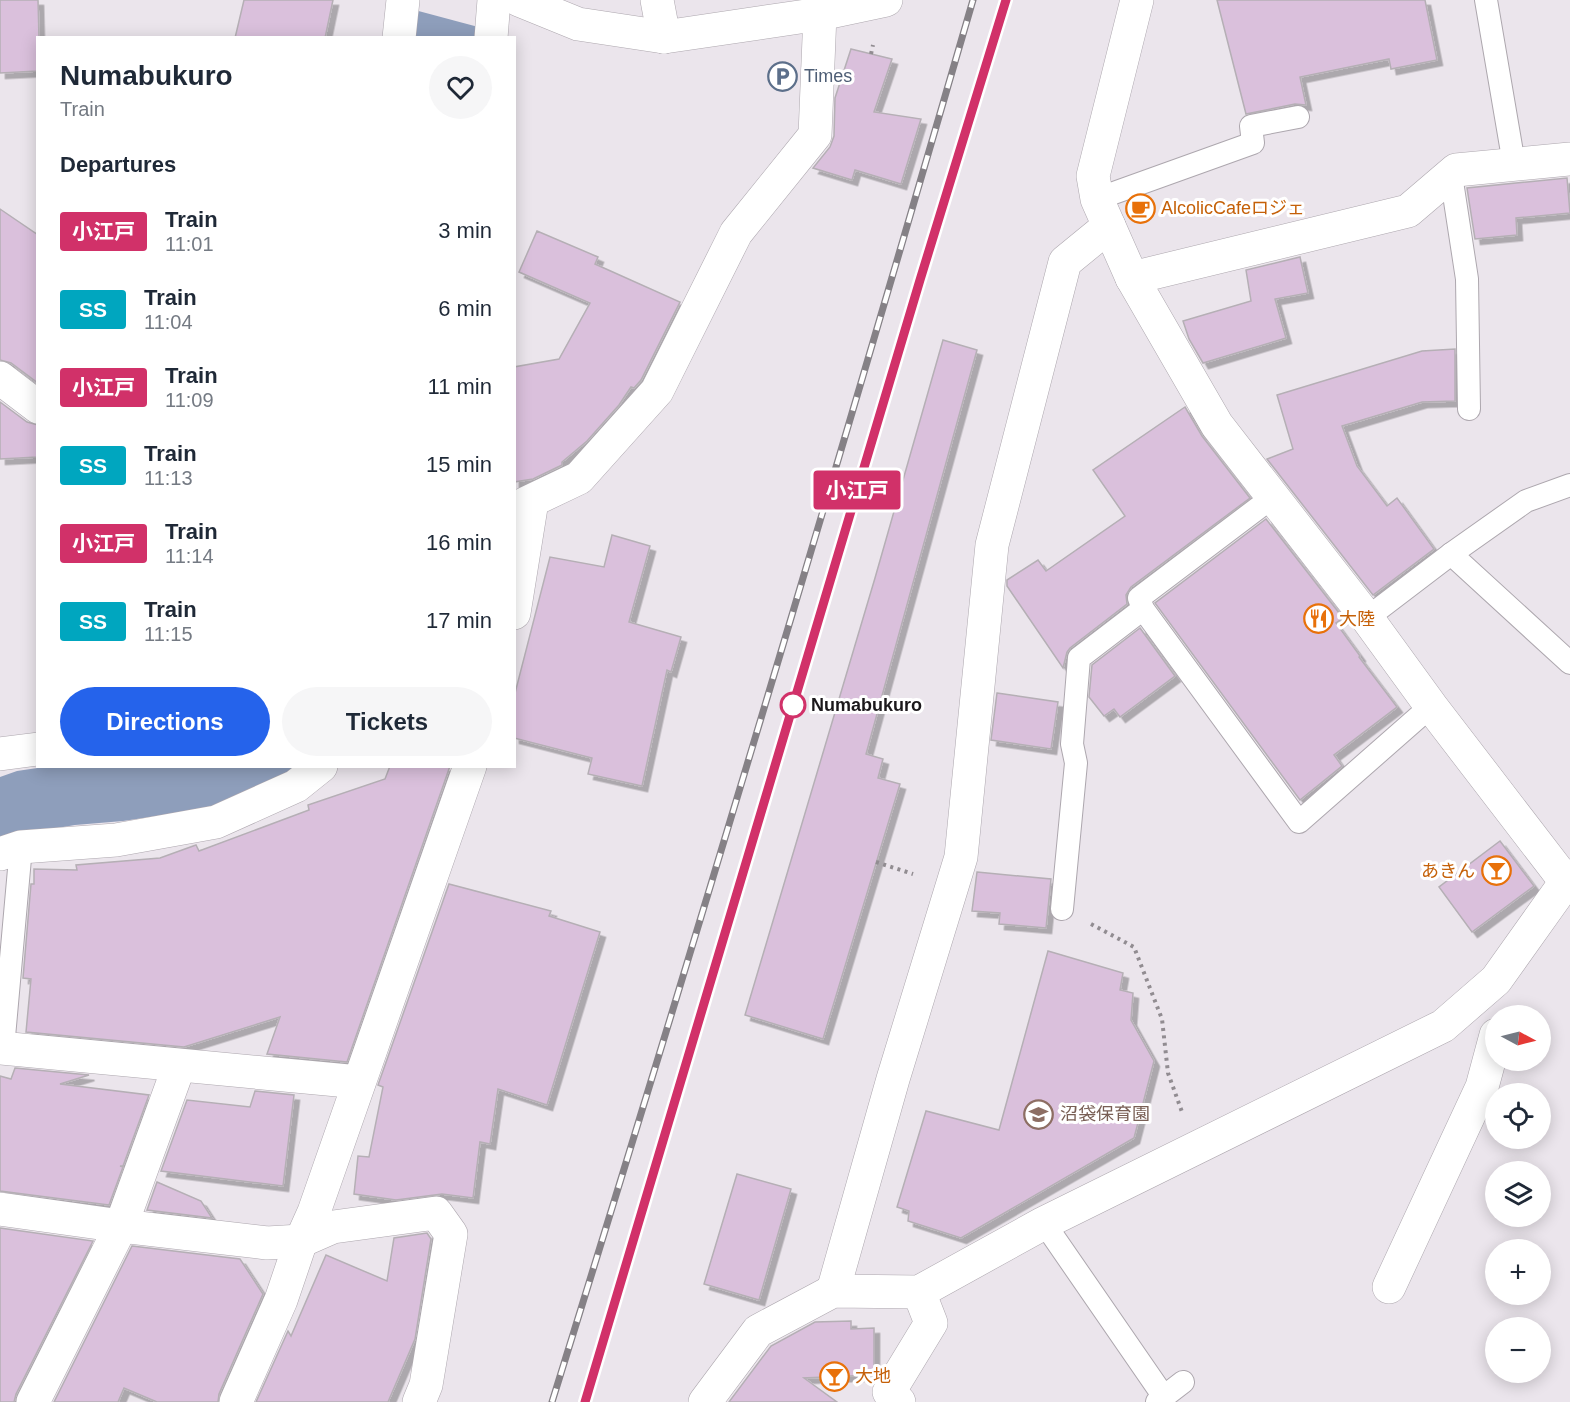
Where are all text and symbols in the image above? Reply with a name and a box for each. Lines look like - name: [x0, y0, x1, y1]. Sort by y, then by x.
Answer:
- button: heart: [429, 56, 492, 119]
- text: Numabukuro: [60, 60, 233, 91]
- parking icon: Times: [767, 60, 799, 92]
- place label: Times: [804, 66, 852, 86]
- text: Train: [60, 98, 105, 120]
- text: Departures: [60, 152, 176, 177]
- cafe icon: AlcolicCafeロジェ: [1124, 192, 1156, 224]
- place label: AlcolicCafeロジェ: [1161, 198, 1305, 218]
- text: Train: [165, 207, 218, 232]
- text: 3 min: [438, 218, 492, 243]
- text: 小江戸: [72, 220, 135, 243]
- text: 11:01: [165, 233, 214, 255]
- text: Train: [144, 285, 197, 310]
- text: 6 min: [438, 296, 492, 321]
- text: SS: [79, 298, 107, 321]
- text: 11:04: [144, 311, 193, 333]
- text: Train: [165, 363, 218, 388]
- text: 11 min: [428, 374, 492, 399]
- text: 小江戸: [72, 376, 135, 399]
- text: 11:09: [165, 389, 214, 411]
- text: Train: [144, 441, 197, 466]
- text: 15 min: [426, 452, 492, 477]
- text: SS: [79, 454, 107, 477]
- text: 11:13: [144, 467, 193, 489]
- line badge: 小江戸: [822, 470, 892, 510]
- text: 小江戸: [826, 479, 889, 502]
- text: Train: [165, 519, 218, 544]
- text: 16 min: [426, 530, 492, 555]
- text: 小江戸: [72, 532, 135, 555]
- text: 11:14: [165, 545, 214, 567]
- text: Train: [144, 597, 197, 622]
- restaurant icon: 大陸: [1302, 603, 1334, 635]
- text: 17 min: [426, 608, 492, 633]
- place label: 大陸: [1339, 609, 1375, 629]
- text: SS: [79, 610, 107, 633]
- text: 11:15: [144, 623, 193, 645]
- button: Directions: [60, 687, 270, 756]
- button: Tickets: [282, 687, 492, 756]
- marker: Numabukuro: [780, 692, 806, 718]
- place label: Numabukuro: [811, 695, 922, 715]
- bar icon: あきん: [1480, 855, 1512, 887]
- place label: あきん: [1421, 861, 1475, 881]
- north arrow: [1485, 1005, 1551, 1071]
- map controls: [1485, 1005, 1551, 1383]
- button: locate: [1485, 1083, 1551, 1149]
- school or university icon: 沼袋保育園: [1023, 1098, 1055, 1130]
- place label: 沼袋保育園: [1060, 1104, 1150, 1124]
- button: layers: [1485, 1161, 1551, 1227]
- button: +: [1485, 1239, 1551, 1305]
- button: −: [1485, 1317, 1551, 1383]
- bar icon: 大地: [818, 1360, 850, 1392]
- place label: 大地: [855, 1366, 891, 1386]

